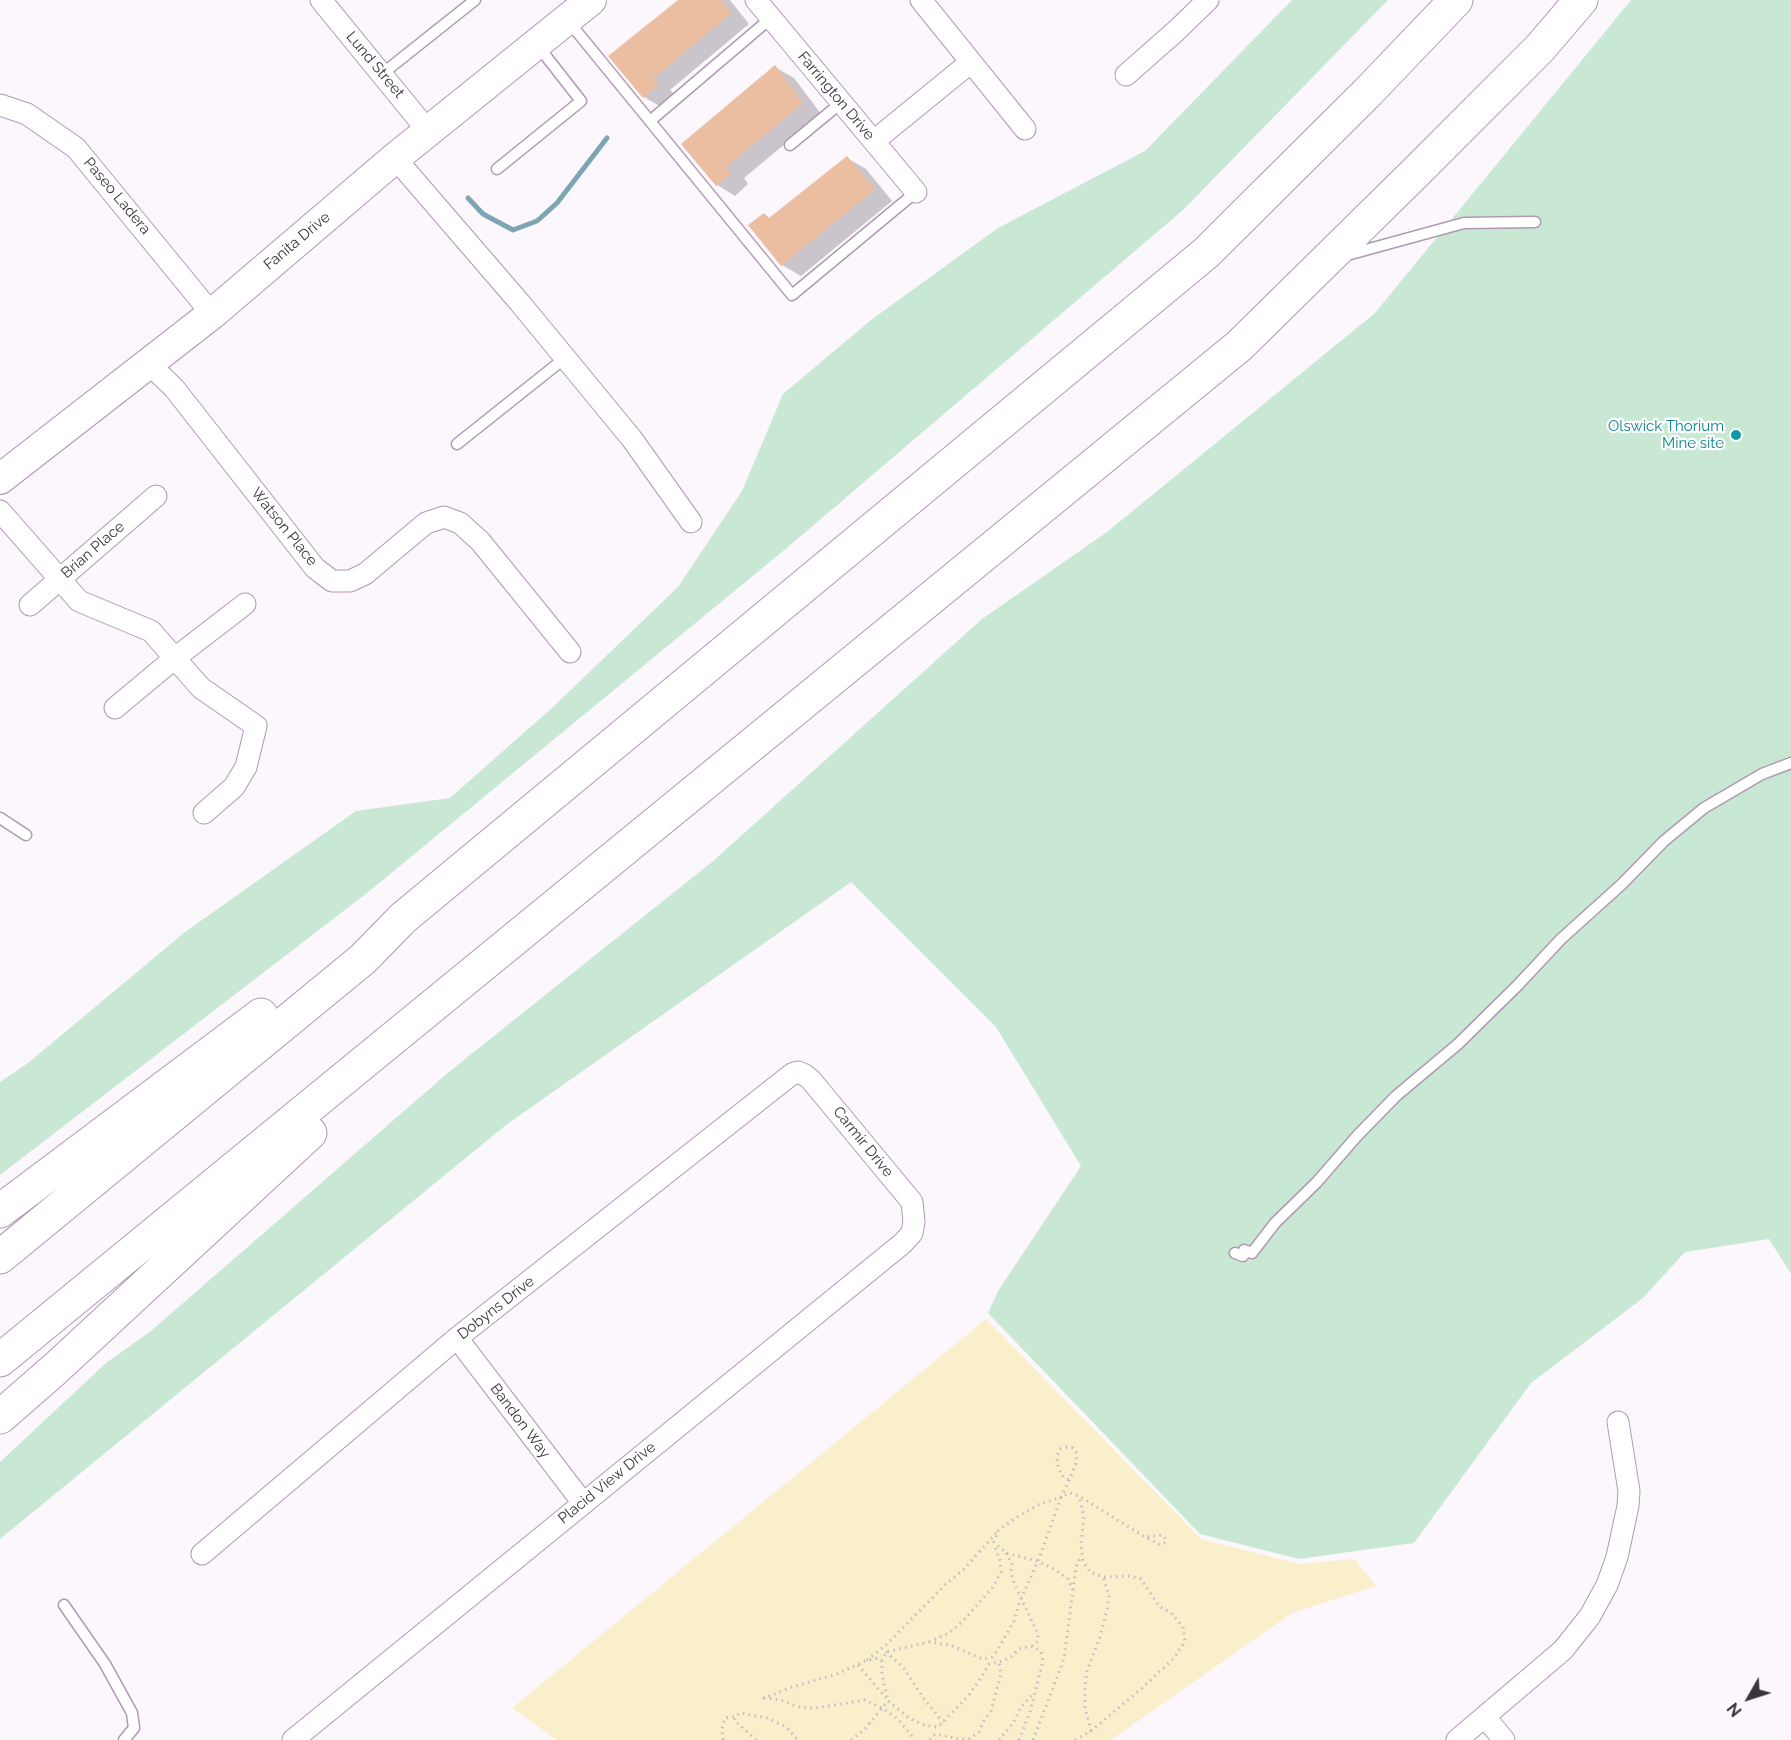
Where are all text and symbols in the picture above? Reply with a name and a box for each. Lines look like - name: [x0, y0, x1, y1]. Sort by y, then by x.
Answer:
- street label: Lund Street: [342, 28, 408, 102]
- street label: Farrington Drive: [794, 48, 878, 144]
- street label: Paseo Ladera: [80, 154, 154, 238]
- street label: Fanita Drive: [260, 208, 334, 274]
- place label: Olswick Thorium Mine site: [1608, 417, 1724, 452]
- marker: Olswick Thorium Mine site: [1729, 428, 1743, 442]
- street label: Watson Place: [247, 484, 321, 570]
- street label: Brian Place: [58, 518, 128, 582]
- street label: Carmir Drive: [829, 1103, 897, 1181]
- street label: Dobyns Drive: [454, 1272, 538, 1344]
- street label: Bandon Way: [486, 1380, 554, 1462]
- street label: Placid View Drive: [555, 1438, 659, 1528]
- north arrow: [1719, 1668, 1779, 1728]
- text: N: [1723, 1699, 1746, 1720]

